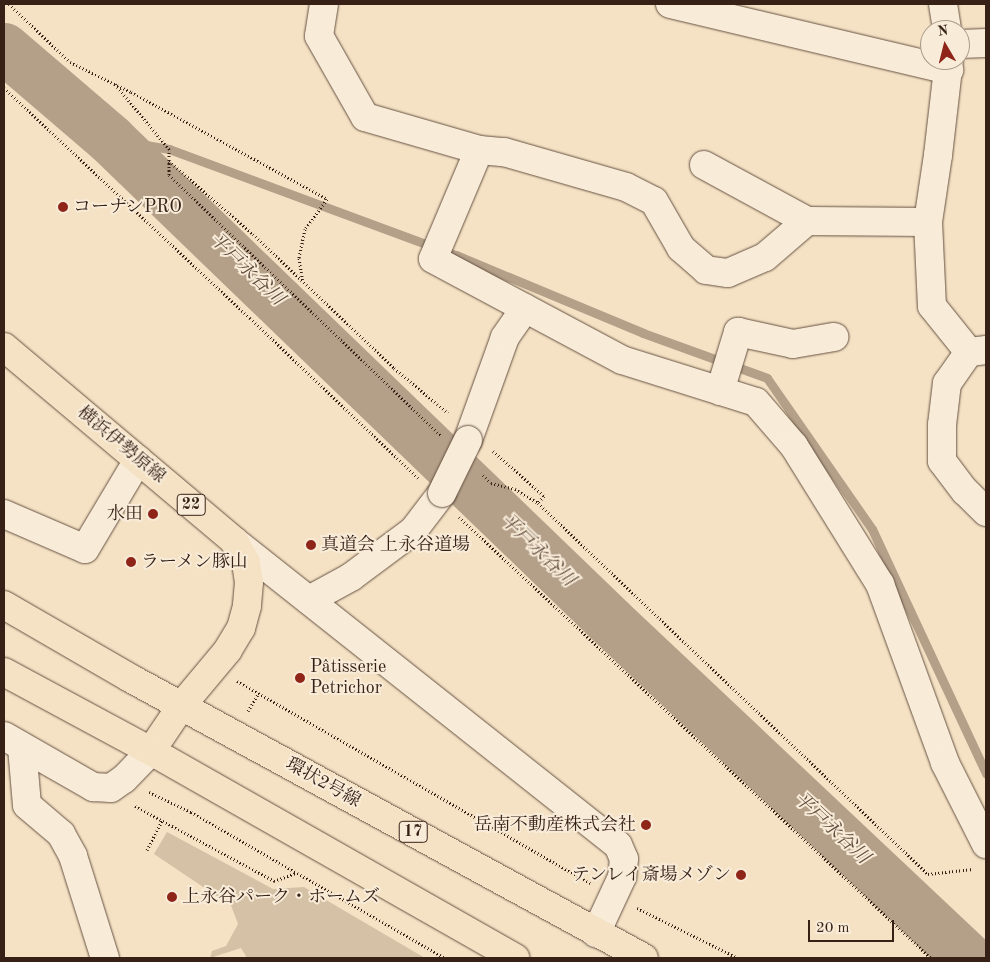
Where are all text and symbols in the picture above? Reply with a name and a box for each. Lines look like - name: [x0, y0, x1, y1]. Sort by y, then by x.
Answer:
- north arrow: [920, 20, 970, 70]
- text: N: [937, 23, 949, 39]
- place label: コーナンPRO: [73, 196, 183, 218]
- marker: コーナンPRO: [57, 201, 69, 213]
- water label: 平戸永谷川: [204, 229, 288, 311]
- street label: 横浜伊勢原線: [73, 402, 169, 488]
- road number: 22: [176, 492, 206, 518]
- place label: 水田: [107, 503, 143, 525]
- marker: 水田: [147, 508, 159, 520]
- water label: 平戸永谷川: [495, 510, 579, 592]
- place label: 真道会 上永谷道場: [321, 534, 470, 556]
- marker: 真道会 上永谷道場: [305, 539, 317, 551]
- place label: ラーメン豚山: [141, 551, 249, 573]
- marker: ラーメン豚山: [125, 556, 137, 568]
- place label: Pâtisserie Petrichor: [310, 657, 386, 700]
- marker: Pâtisserie Petrichor: [294, 672, 306, 684]
- street label: 環状2号線: [282, 754, 364, 812]
- water label: 平戸永谷川: [788, 788, 874, 870]
- place label: 岳南不動産株式会社: [474, 814, 636, 836]
- road number: 17: [398, 819, 428, 846]
- marker: 岳南不動産株式会社: [640, 819, 652, 831]
- place label: テンレイ斎場メゾン: [569, 864, 731, 886]
- marker: テンレイ斎場メゾン: [735, 869, 747, 881]
- place label: 上永谷パーク・ホームズ: [182, 886, 380, 908]
- marker: 上永谷パーク・ホームズ: [166, 891, 178, 903]
- scale bar: [810, 910, 896, 942]
- text: 20 m: [816, 921, 850, 936]

